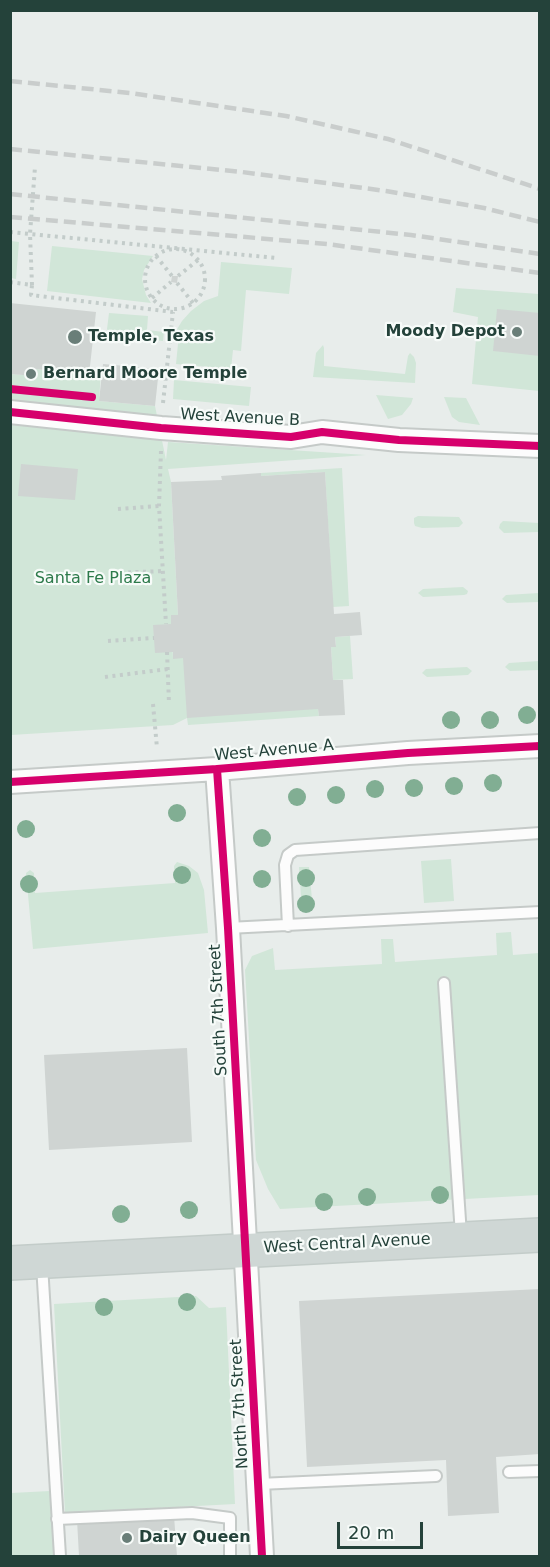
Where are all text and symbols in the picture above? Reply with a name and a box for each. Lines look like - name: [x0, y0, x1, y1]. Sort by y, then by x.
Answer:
- place label: Moody Depot: [385, 322, 505, 342]
- marker: Moody Depot: [510, 325, 524, 339]
- place label: Temple, Texas: [88, 327, 214, 347]
- marker: Temple, Texas: [66, 328, 84, 346]
- place label: Bernard Moore Temple: [43, 364, 247, 384]
- marker: Bernard Moore Temple: [24, 367, 38, 381]
- street label: West Avenue B: [180, 405, 300, 431]
- park label: Santa Fe Plaza: [35, 569, 151, 589]
- street label: West Avenue A: [213, 736, 335, 766]
- street label: South 7th Street: [206, 944, 232, 1076]
- street label: West Central Avenue: [263, 1230, 431, 1258]
- street label: North 7th Street: [227, 1339, 253, 1469]
- scale bar: [340, 1510, 426, 1548]
- text: 20 m: [348, 1522, 394, 1543]
- place label: Dairy Queen: [139, 1528, 251, 1548]
- marker: Dairy Queen: [120, 1531, 134, 1545]

